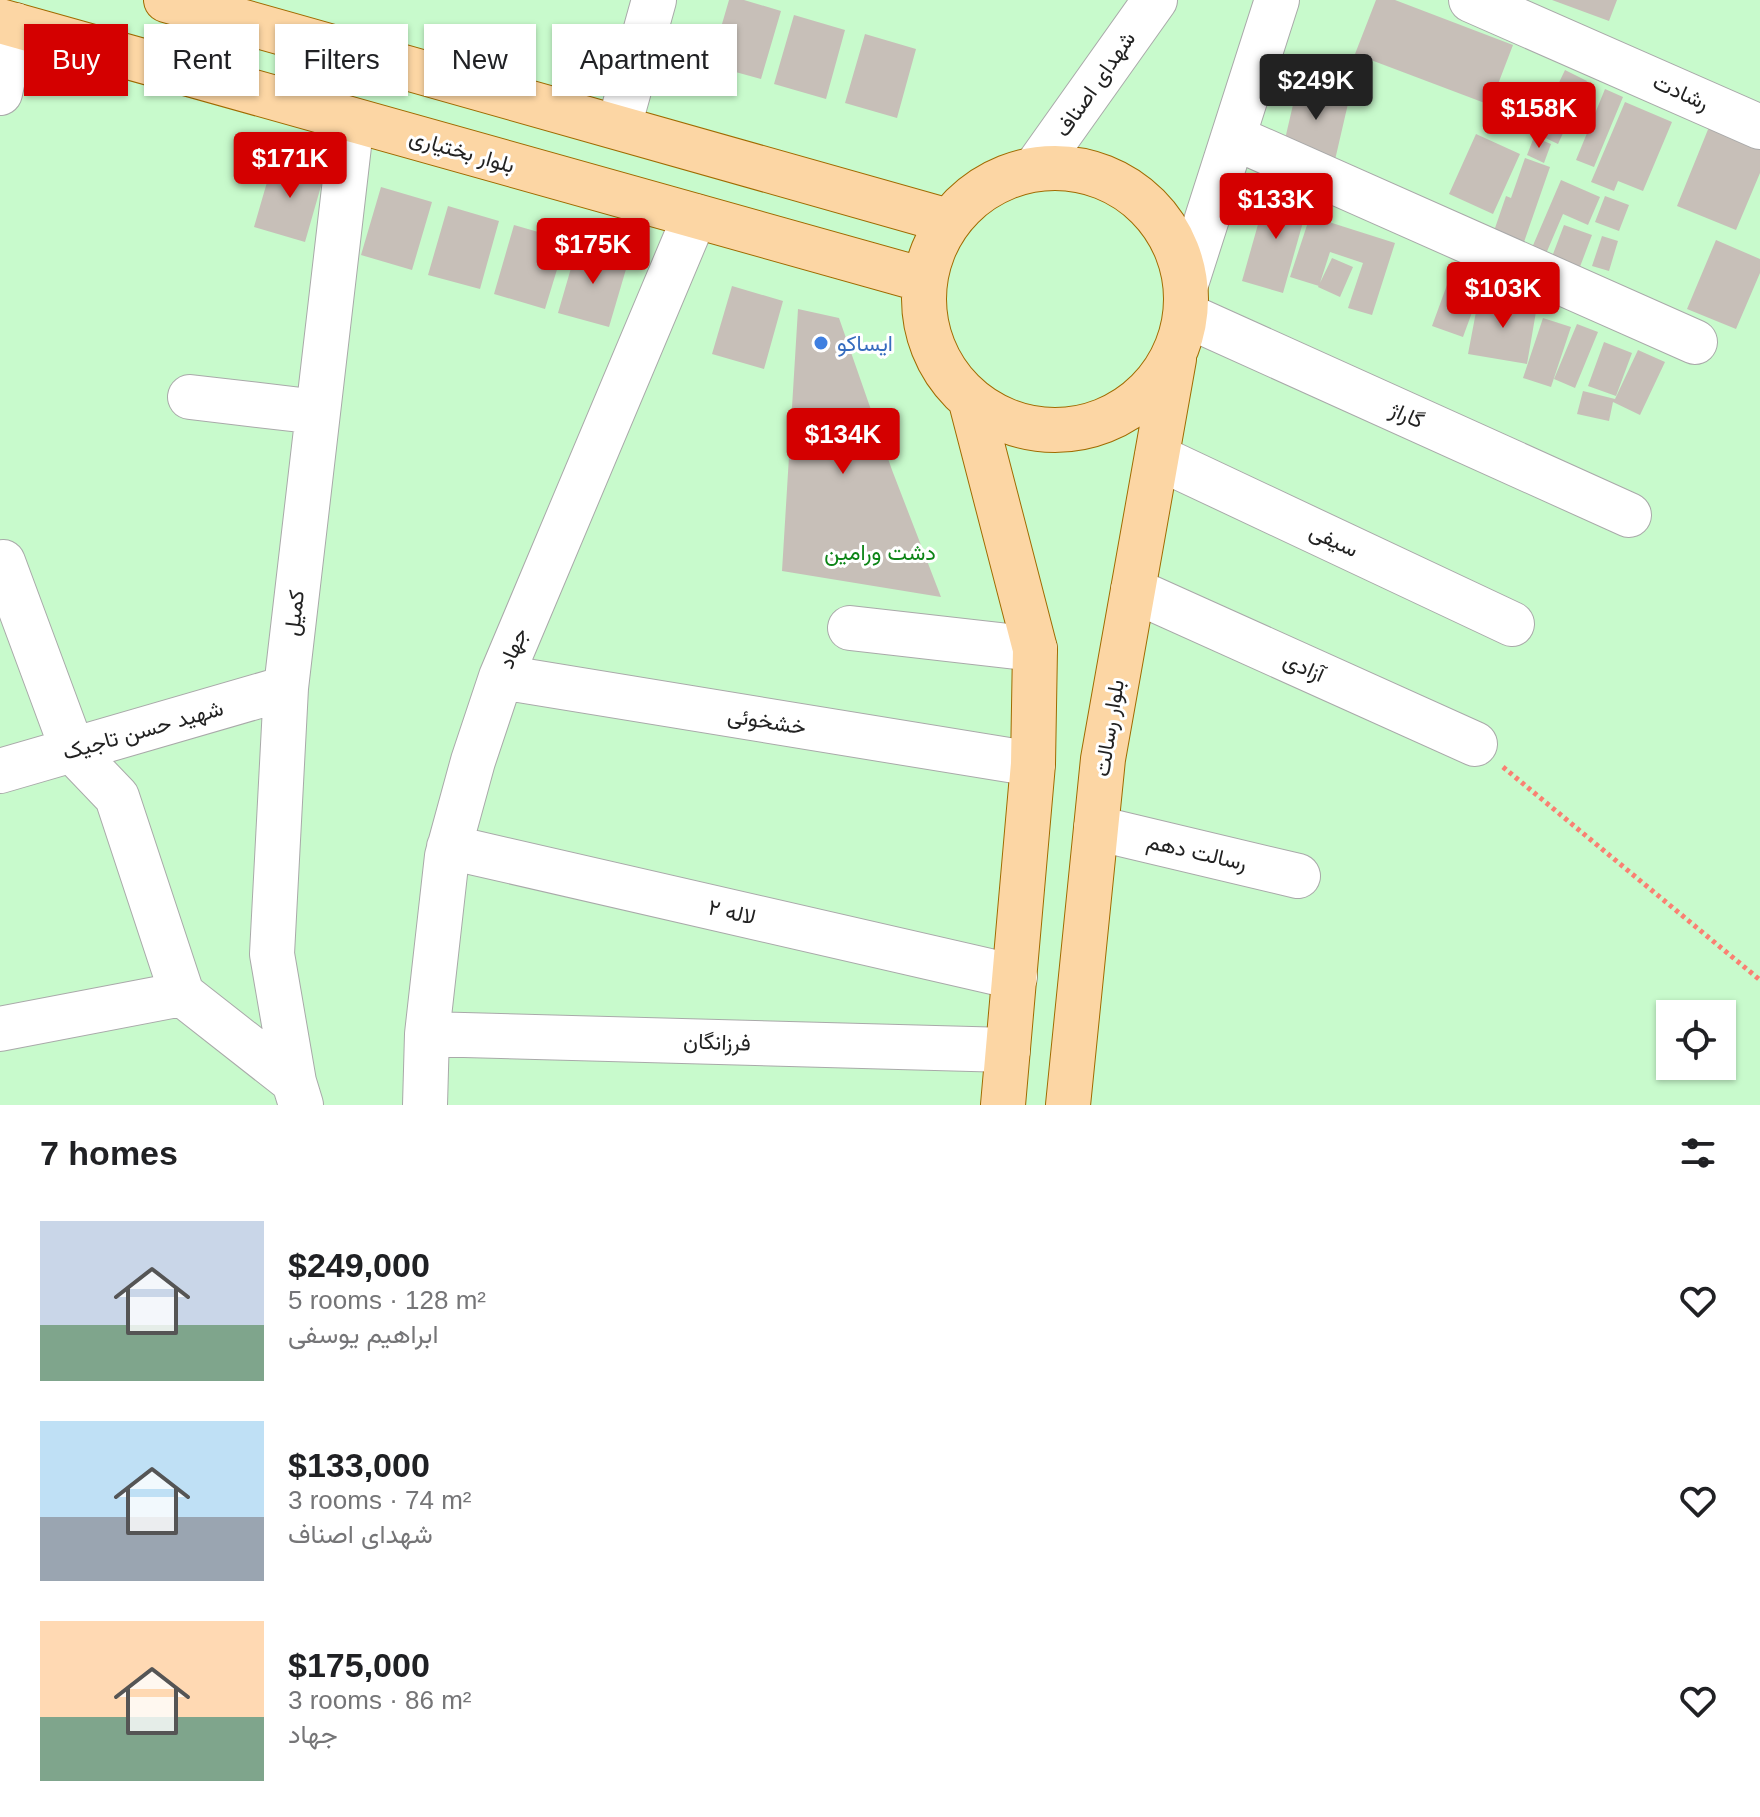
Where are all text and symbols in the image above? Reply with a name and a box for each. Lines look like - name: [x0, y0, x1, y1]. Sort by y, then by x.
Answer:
- chip: Buy: [24, 24, 128, 96]
- chip: Rent: [144, 24, 259, 96]
- chip: Filters: [275, 24, 408, 96]
- chip: New: [424, 24, 536, 96]
- chip: Apartment: [552, 24, 737, 96]
- street label: شهدای اصناف: [1050, 27, 1141, 142]
- pin: $249K: [1260, 54, 1372, 122]
- text: $249K: [1278, 65, 1354, 95]
- street label: رشادت: [1649, 69, 1713, 116]
- pin: $158K: [1483, 82, 1595, 150]
- text: $158K: [1501, 93, 1577, 123]
- street label: بلوار بختیاری: [406, 124, 517, 179]
- pin: $171K: [234, 132, 346, 200]
- text: $171K: [252, 143, 328, 173]
- pin: $133K: [1220, 173, 1332, 241]
- text: $133K: [1238, 184, 1314, 214]
- pin: $175K: [537, 218, 649, 286]
- text: $175K: [555, 229, 631, 259]
- pin: $103K: [1447, 262, 1559, 330]
- text: $103K: [1465, 273, 1541, 303]
- place label: ایساکو: [837, 331, 893, 357]
- marker: ایساکو: [812, 334, 830, 352]
- street label: گاراژ: [1385, 396, 1428, 434]
- pin: $134K: [787, 408, 899, 476]
- text: $134K: [805, 419, 881, 449]
- street label: سیفی: [1305, 518, 1362, 563]
- park label: دشت ورامین: [824, 540, 936, 566]
- street label: کمیل: [279, 588, 309, 637]
- street label: جهاد: [493, 624, 534, 673]
- street label: آزادی: [1279, 647, 1330, 689]
- street label: بلوار رسالت: [1089, 678, 1130, 778]
- street label: شهید حسن تاجیک: [60, 695, 226, 766]
- street label: خشخوئی: [726, 702, 808, 741]
- street label: رسالت دهم: [1144, 828, 1249, 878]
- street label: لاله ۲: [706, 894, 758, 930]
- map controls: [1656, 1000, 1736, 1080]
- button: locate: [1656, 1000, 1736, 1080]
- street label: فرزانگان: [683, 1028, 751, 1057]
- icon: filters: [1676, 1131, 1720, 1175]
- text: 7 homes: [40, 1134, 178, 1172]
- text: $249,000: [288, 1246, 430, 1284]
- icon: home: [104, 1253, 200, 1349]
- icon: heart: [1676, 1279, 1720, 1323]
- text: 5 rooms · 128 m²: [288, 1285, 486, 1315]
- text: ابراهیم یوسفی: [288, 1319, 439, 1349]
- text: $133,000: [288, 1446, 430, 1484]
- icon: home: [104, 1453, 200, 1549]
- icon: heart: [1676, 1479, 1720, 1523]
- text: 3 rooms · 74 m²: [288, 1485, 472, 1515]
- text: شهدای اصناف: [288, 1519, 433, 1549]
- text: $175,000: [288, 1646, 430, 1684]
- icon: home: [104, 1653, 200, 1749]
- icon: heart: [1676, 1679, 1720, 1723]
- text: 3 rooms · 86 m²: [288, 1685, 472, 1715]
- text: جهاد: [288, 1719, 338, 1749]

